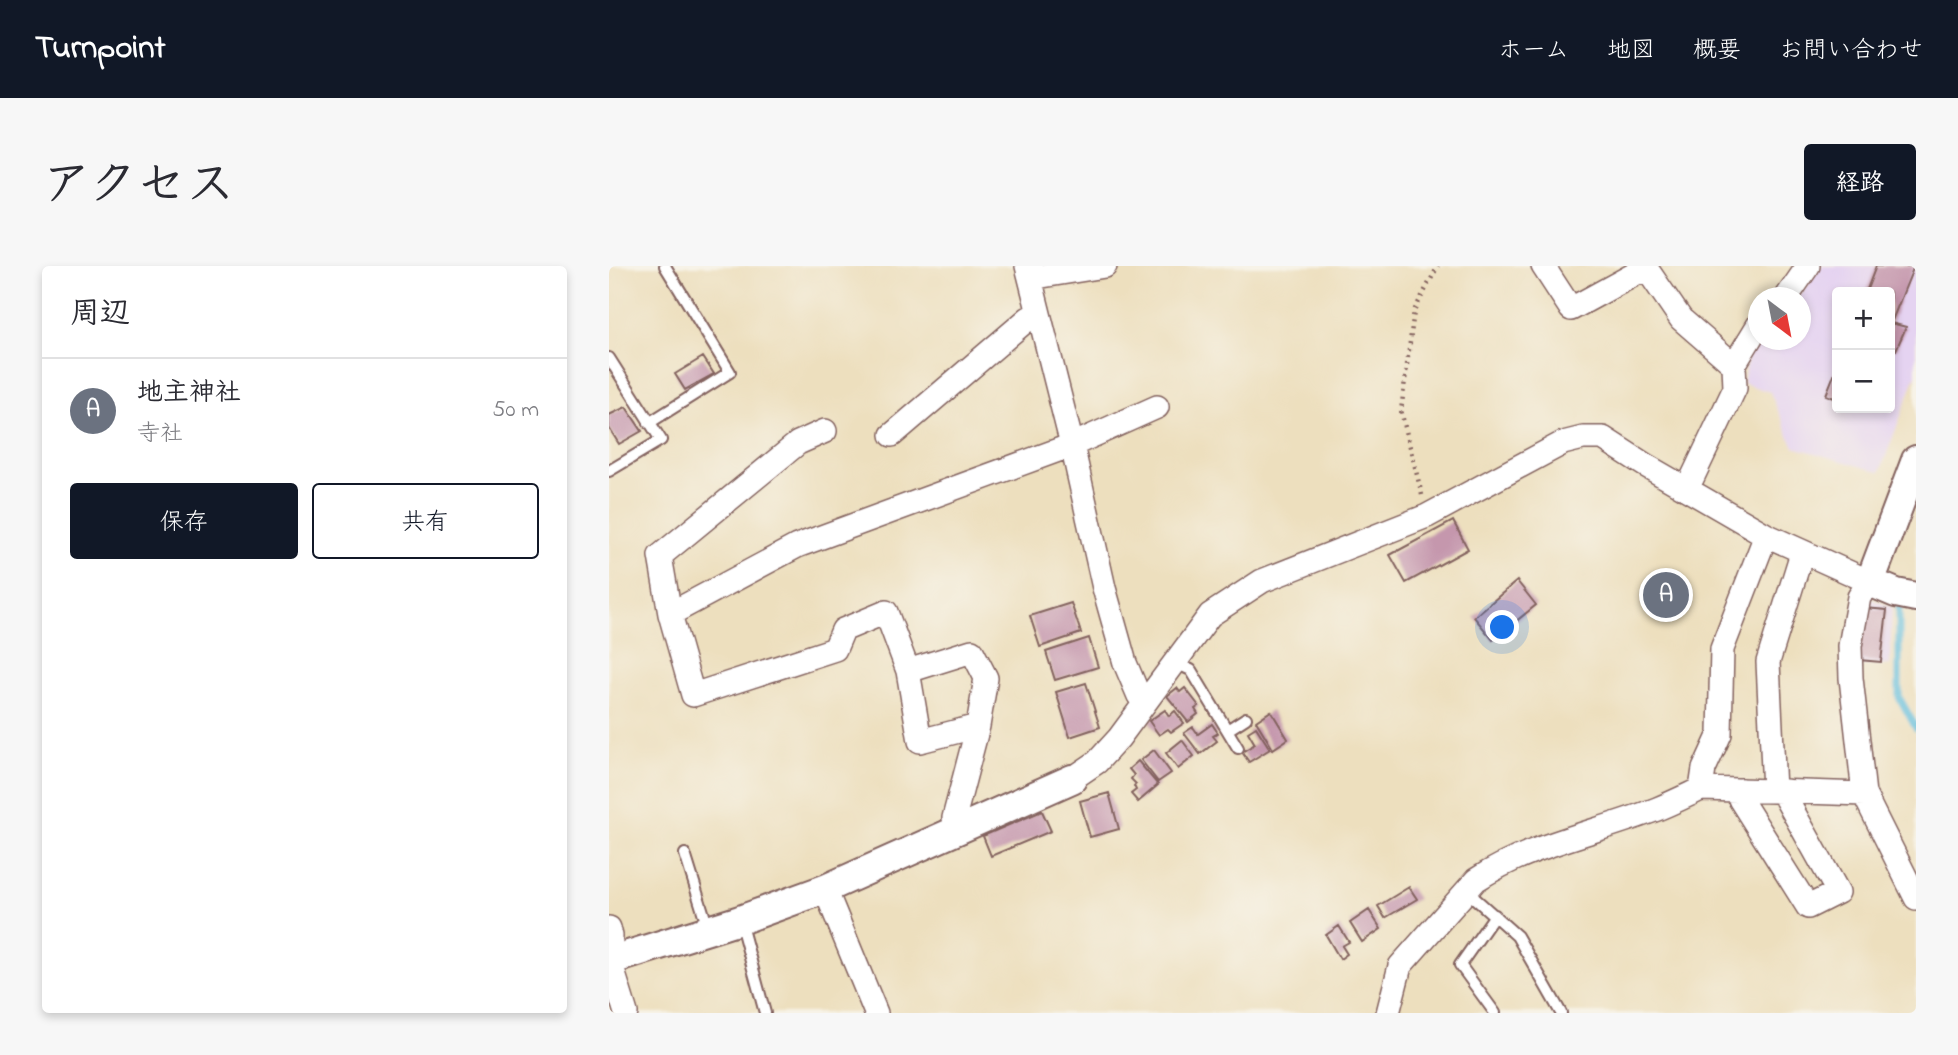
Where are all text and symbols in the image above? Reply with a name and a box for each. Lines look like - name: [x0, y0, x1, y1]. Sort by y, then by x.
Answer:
- text: Turnpoint: [35, 25, 166, 73]
- text: ホーム: [1498, 34, 1569, 69]
- text: 地図: [1607, 34, 1655, 69]
- text: 概要: [1693, 34, 1741, 69]
- text: お問い合わせ: [1779, 34, 1923, 69]
- button: 経路: [1804, 144, 1916, 220]
- text: アクセス: [42, 151, 235, 223]
- north arrow: [1748, 287, 1811, 350]
- map controls: [1832, 287, 1895, 413]
- button: +: [1832, 287, 1895, 350]
- text: 周辺: [70, 293, 130, 337]
- button: −: [1832, 350, 1895, 413]
- text: 地主神社: [137, 375, 241, 413]
- text: A: [86, 394, 100, 427]
- text: 50 m: [492, 394, 539, 427]
- text: 寺社: [137, 418, 183, 451]
- button: 保存: [70, 483, 298, 559]
- button: 共有: [312, 483, 539, 559]
- pin: A: [1643, 569, 1689, 621]
- your location: [1485, 610, 1519, 644]

